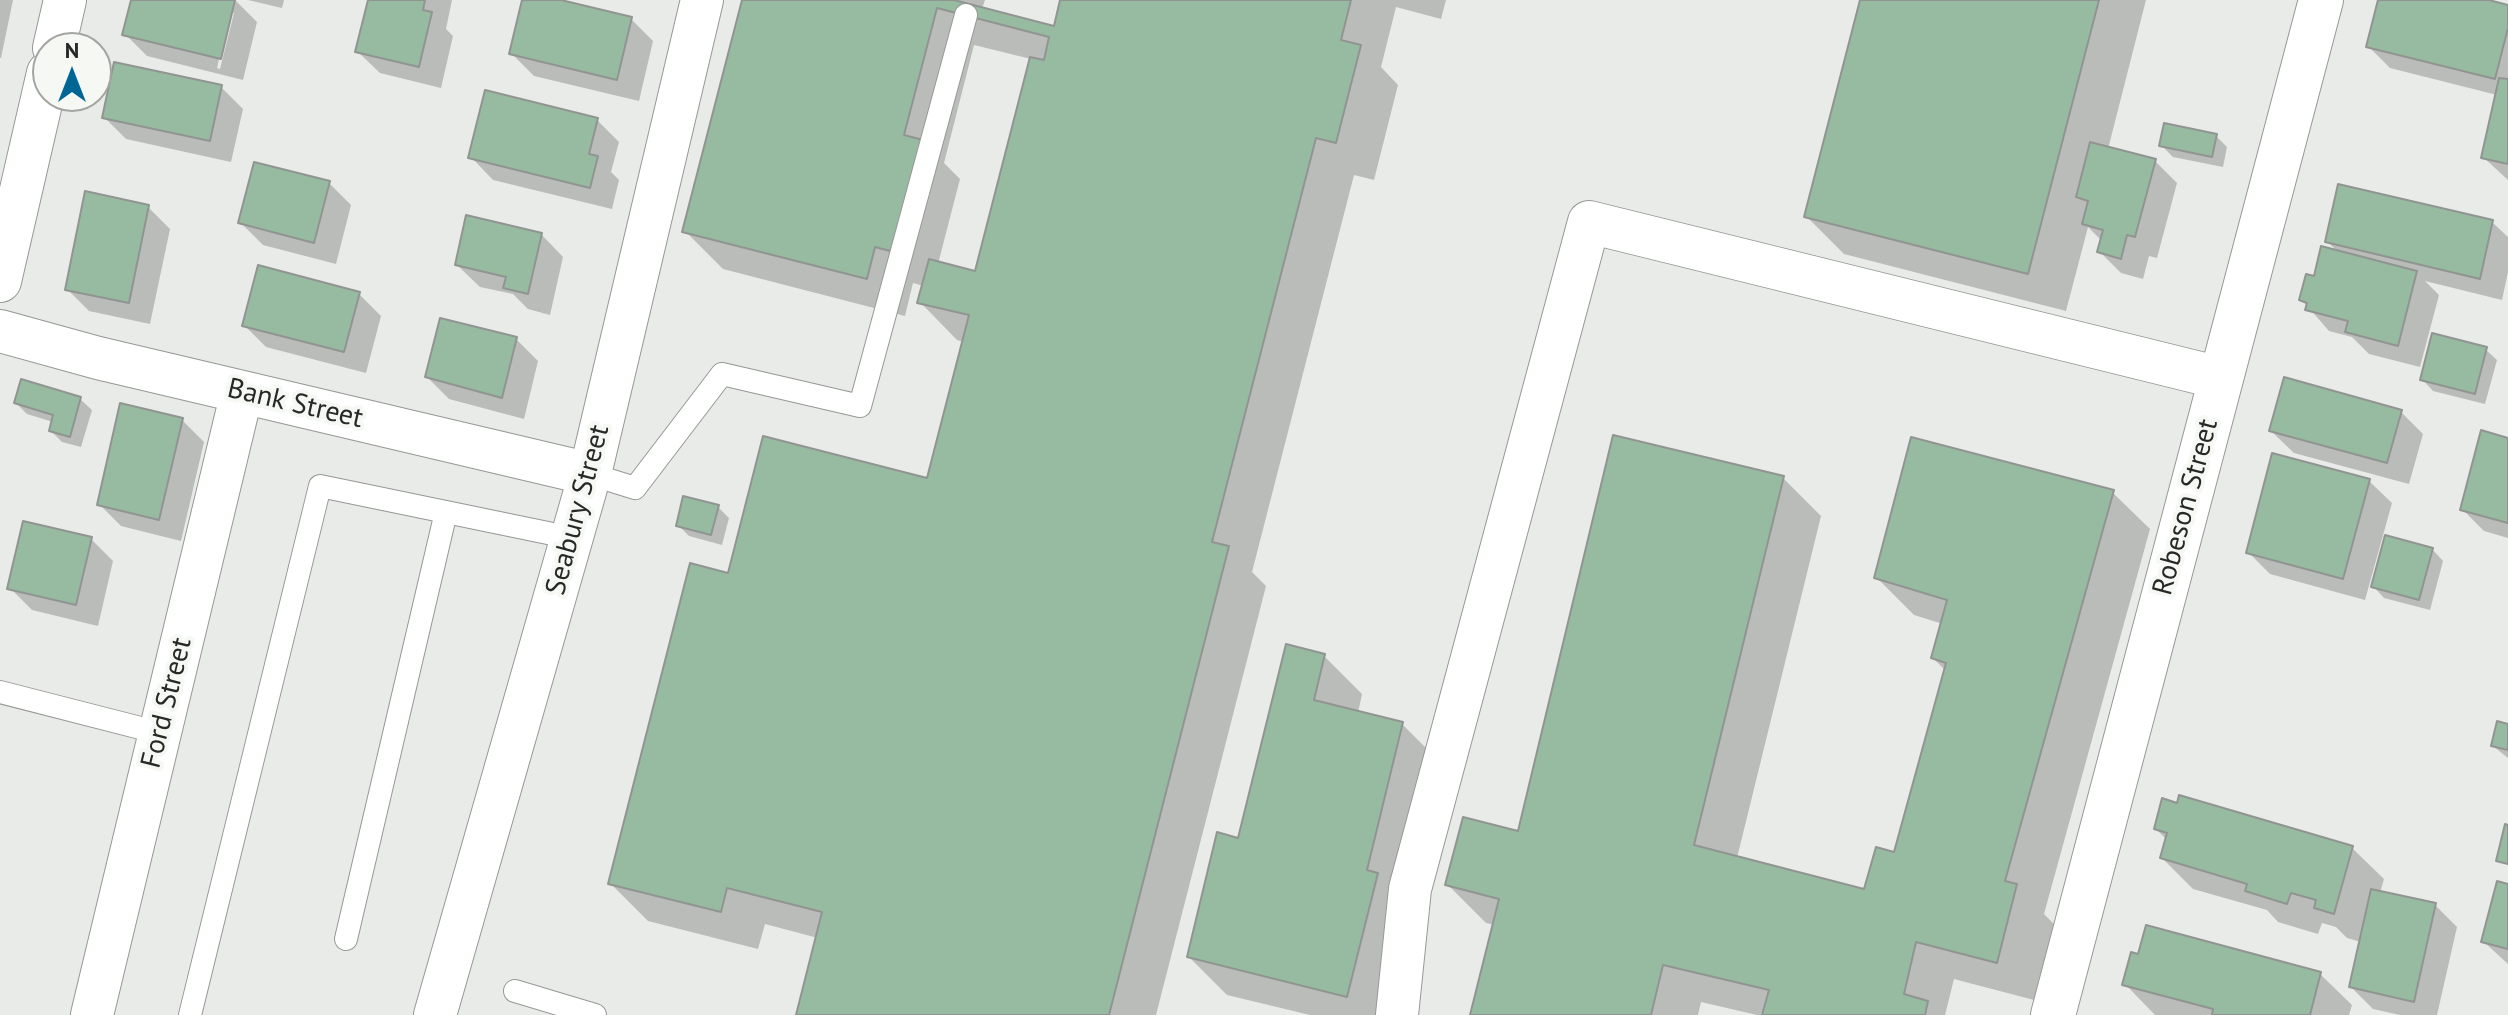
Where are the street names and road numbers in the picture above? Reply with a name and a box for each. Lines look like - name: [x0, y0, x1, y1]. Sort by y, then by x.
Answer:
- street label: Bank Street: [224, 372, 366, 436]
- street label: Robeson Street: [2146, 415, 2226, 599]
- street label: Seabury Street: [539, 421, 617, 599]
- street label: Ford Street: [135, 634, 199, 772]

